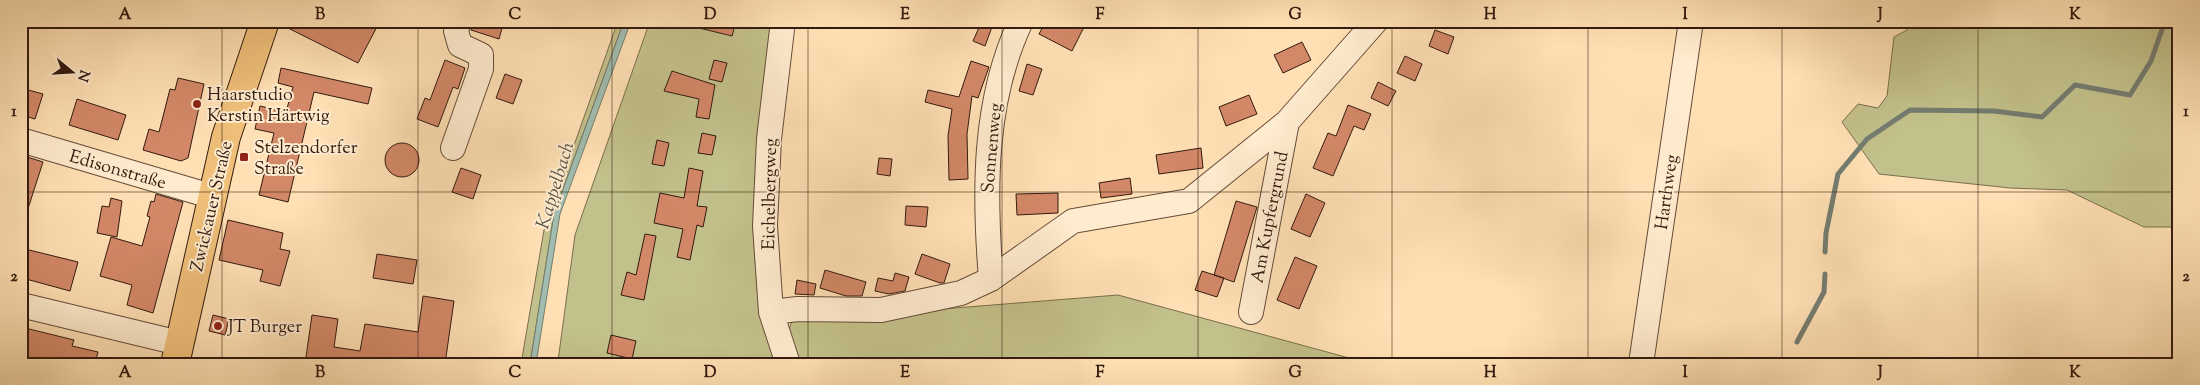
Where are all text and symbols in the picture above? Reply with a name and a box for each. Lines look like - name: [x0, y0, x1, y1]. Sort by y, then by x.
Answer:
- text: A: [119, 4, 132, 27]
- text: B: [315, 4, 325, 27]
- text: C: [509, 4, 522, 27]
- text: D: [704, 4, 717, 27]
- text: E: [900, 4, 910, 27]
- text: F: [1096, 4, 1105, 27]
- text: G: [1288, 4, 1302, 27]
- text: H: [1484, 4, 1497, 27]
- text: I: [1682, 4, 1688, 27]
- text: J: [1876, 4, 1883, 27]
- text: K: [2069, 4, 2081, 27]
- north arrow: [48, 48, 98, 98]
- text: N: [71, 67, 94, 84]
- place label: Haarstudio Kerstin Härtwig: [207, 83, 330, 130]
- marker: Haarstudio Kerstin Härtwig: [191, 98, 203, 110]
- text: 1: [11, 101, 17, 124]
- text: 1: [2183, 101, 2189, 124]
- street label: Sonnenweg: [976, 102, 1010, 194]
- place label: Stelzendorfer Straße: [254, 136, 358, 183]
- water label: Kappelbach: [530, 138, 583, 233]
- street label: Eichelbergweg: [757, 138, 785, 250]
- street label: Zwickauer Straße: [185, 139, 241, 274]
- street label: Edisonstraße: [66, 145, 169, 197]
- street label: Am Kupfergrund: [1245, 149, 1296, 285]
- marker: Stelzendorfer Straße: [238, 151, 250, 163]
- street label: Harthweg: [1650, 153, 1686, 232]
- text: 2: [10, 266, 18, 289]
- text: 2: [2182, 266, 2190, 289]
- place label: JT Burger: [227, 315, 302, 341]
- marker: JT Burger: [212, 320, 224, 332]
- text: A: [119, 362, 132, 385]
- text: B: [315, 362, 325, 385]
- text: C: [509, 362, 522, 385]
- text: D: [704, 362, 717, 385]
- text: E: [900, 362, 910, 385]
- text: F: [1096, 362, 1105, 385]
- text: G: [1288, 362, 1302, 385]
- text: H: [1484, 362, 1497, 385]
- text: I: [1682, 362, 1688, 385]
- text: J: [1876, 362, 1883, 385]
- text: K: [2069, 362, 2081, 385]

